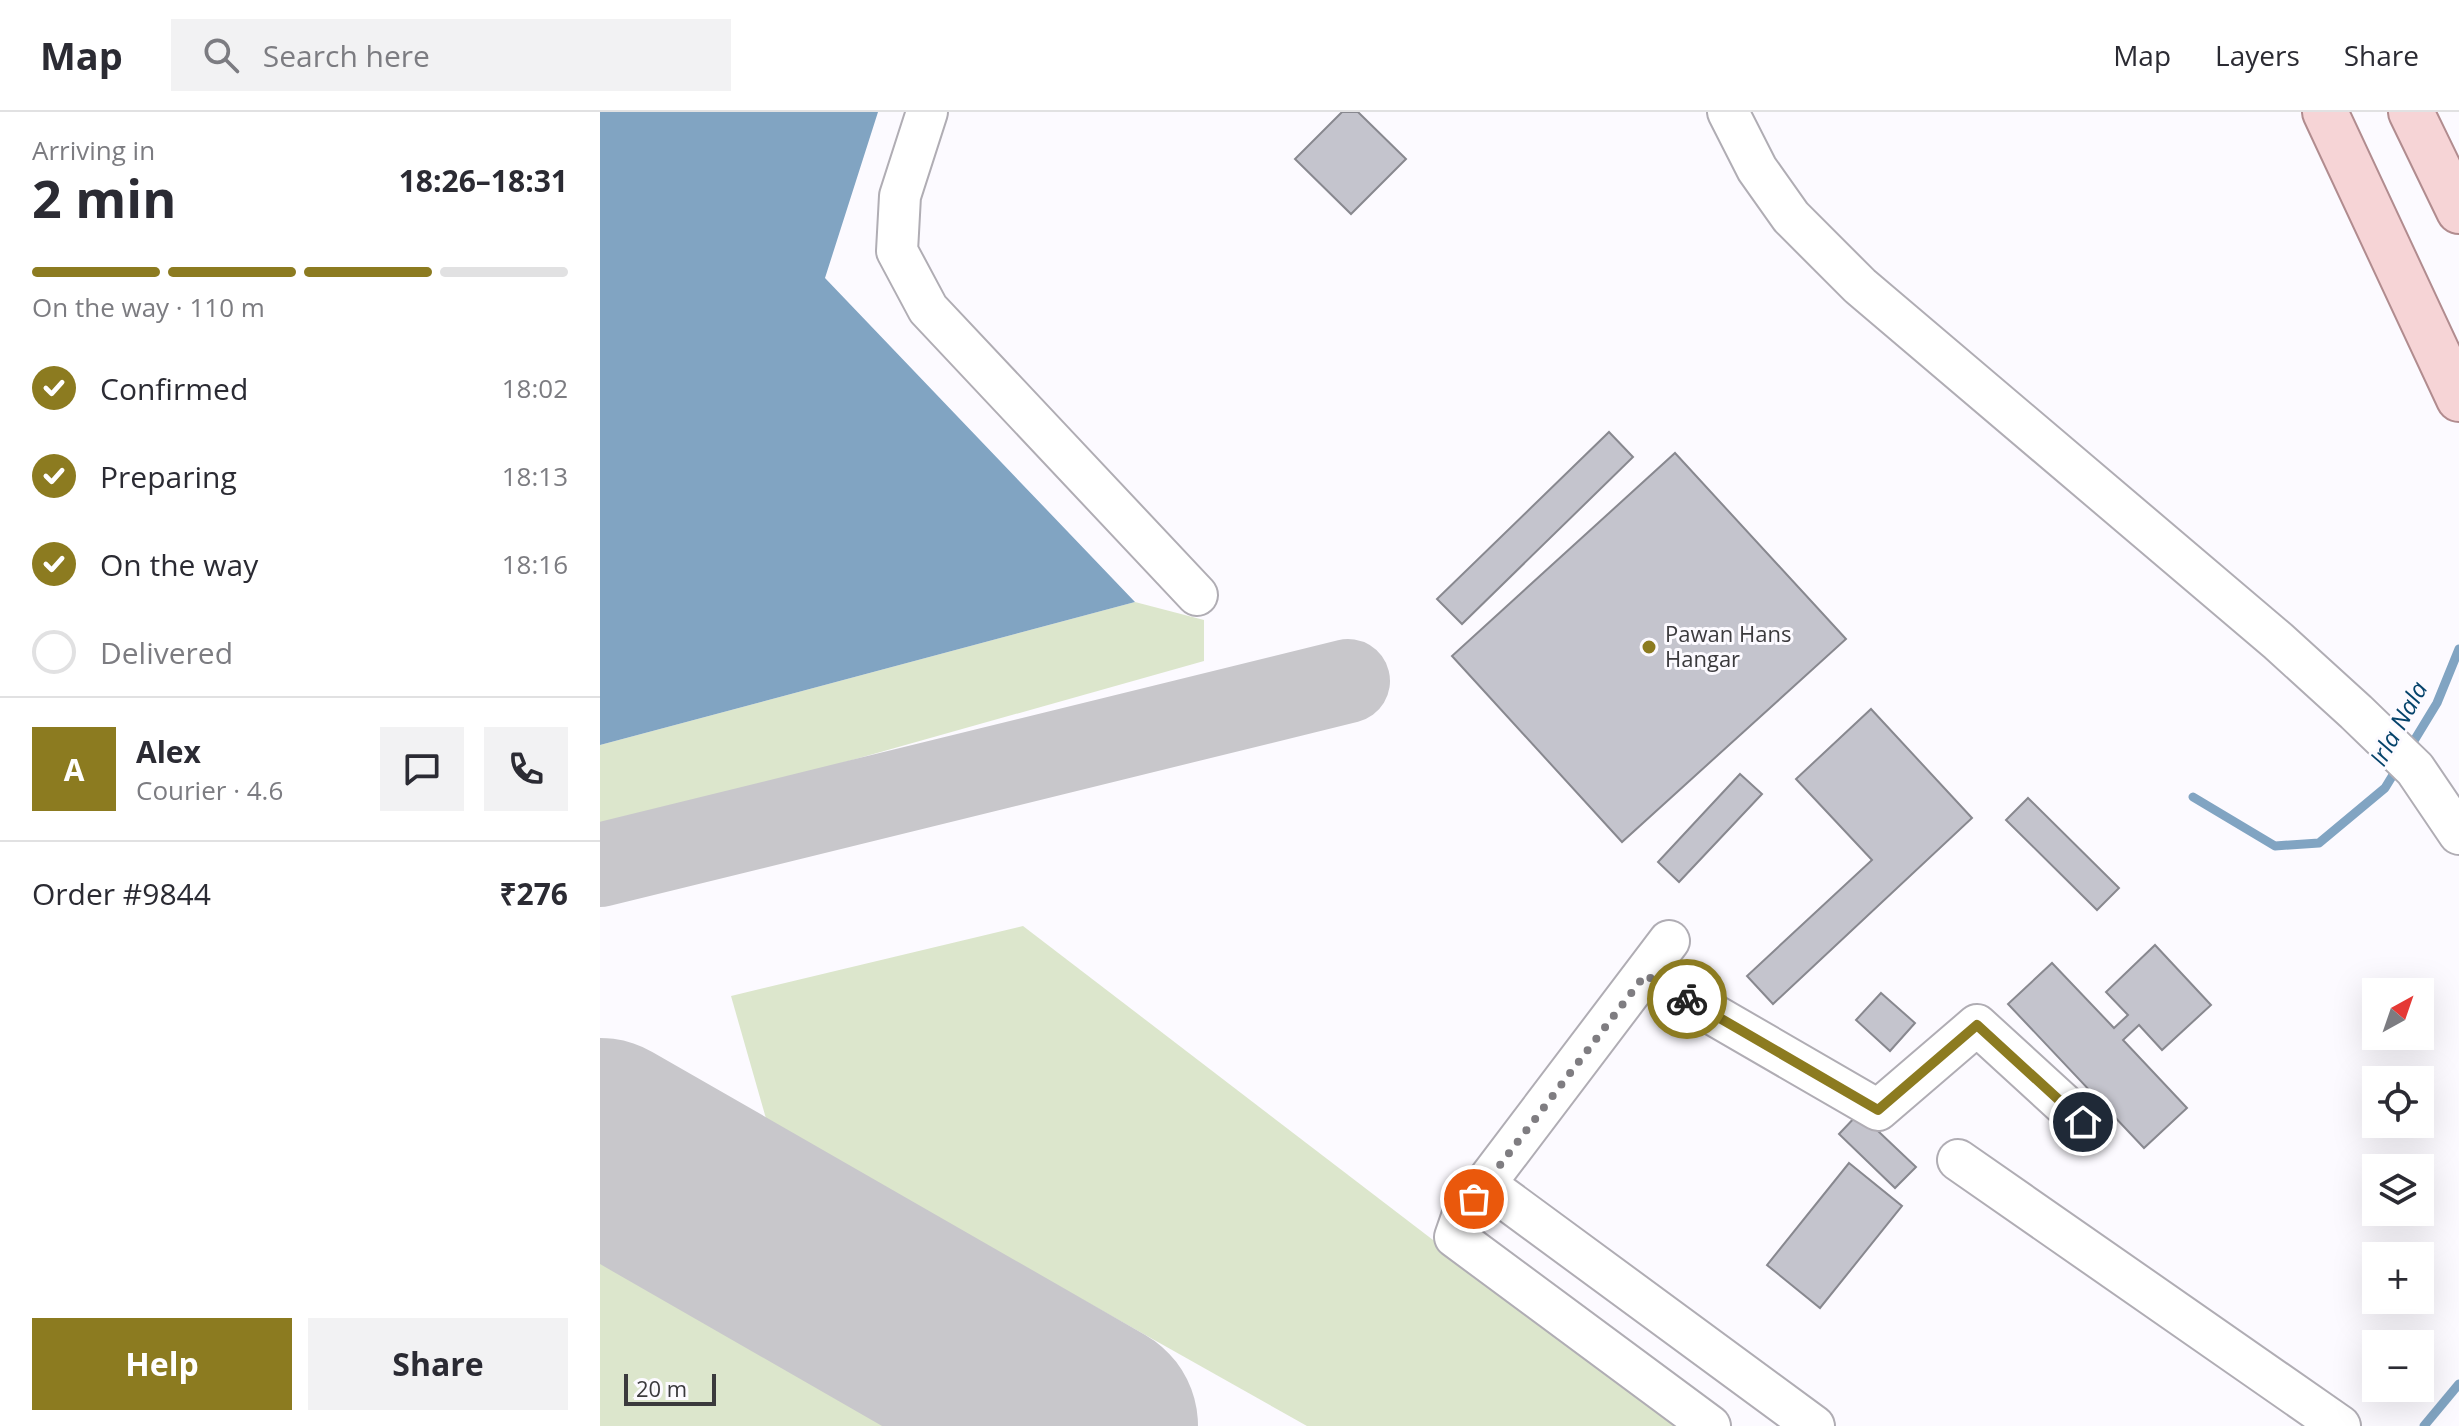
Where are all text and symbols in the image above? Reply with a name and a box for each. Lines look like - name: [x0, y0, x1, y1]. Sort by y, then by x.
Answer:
- search box: [171, 19, 731, 91]
- text: Map: [40, 29, 123, 81]
- icon: search: [199, 33, 243, 77]
- text: Search here: [263, 35, 430, 76]
- text: Map: [2113, 36, 2171, 74]
- text: Layers: [2215, 36, 2300, 74]
- text: Share: [2344, 36, 2419, 74]
- text: Arriving in: [32, 132, 155, 168]
- text: 18:26–18:31: [399, 160, 568, 201]
- text: 2 min: [32, 162, 176, 233]
- text: On the way · 110 m: [32, 289, 265, 325]
- icon: check: [32, 366, 76, 410]
- text: Confirmed: [100, 368, 248, 409]
- text: 18:02: [502, 370, 568, 406]
- icon: check: [32, 454, 76, 498]
- text: Preparing: [100, 456, 237, 497]
- text: 18:13: [502, 458, 568, 494]
- icon: check: [32, 542, 76, 586]
- text: On the way: [100, 544, 258, 585]
- text: 18:16: [502, 546, 568, 582]
- place label: Pawan Hans Hangar: [1665, 618, 1791, 673]
- text: Delivered: [100, 632, 233, 673]
- marker: Pawan Hans Hangar: [1640, 638, 1658, 656]
- water label: Irla Nala: [2361, 675, 2435, 771]
- button: chat: [380, 727, 464, 811]
- button: phone: [484, 727, 568, 811]
- text: Alex: [136, 731, 201, 772]
- text: A: [64, 749, 84, 790]
- text: Courier · 4.6: [136, 772, 283, 808]
- text: Order #9844: [32, 873, 211, 914]
- text: ₹276: [499, 873, 568, 914]
- courier: [1647, 959, 1727, 1039]
- icon: bike: [1665, 977, 1709, 1021]
- north arrow: [2362, 978, 2434, 1050]
- map controls: [2362, 978, 2434, 1402]
- button: locate: [2362, 1066, 2434, 1138]
- pin: [2049, 1088, 2117, 1156]
- icon: home: [2061, 1100, 2105, 1144]
- button: layers: [2362, 1154, 2434, 1226]
- pin: [1440, 1165, 1508, 1233]
- icon: bag: [1452, 1177, 1496, 1221]
- button: +: [2362, 1242, 2434, 1314]
- button: Help: [32, 1318, 292, 1410]
- button: Share: [308, 1318, 568, 1410]
- button: −: [2362, 1330, 2434, 1402]
- scale bar: [624, 1370, 716, 1406]
- text: 20 m: [636, 1373, 687, 1403]

